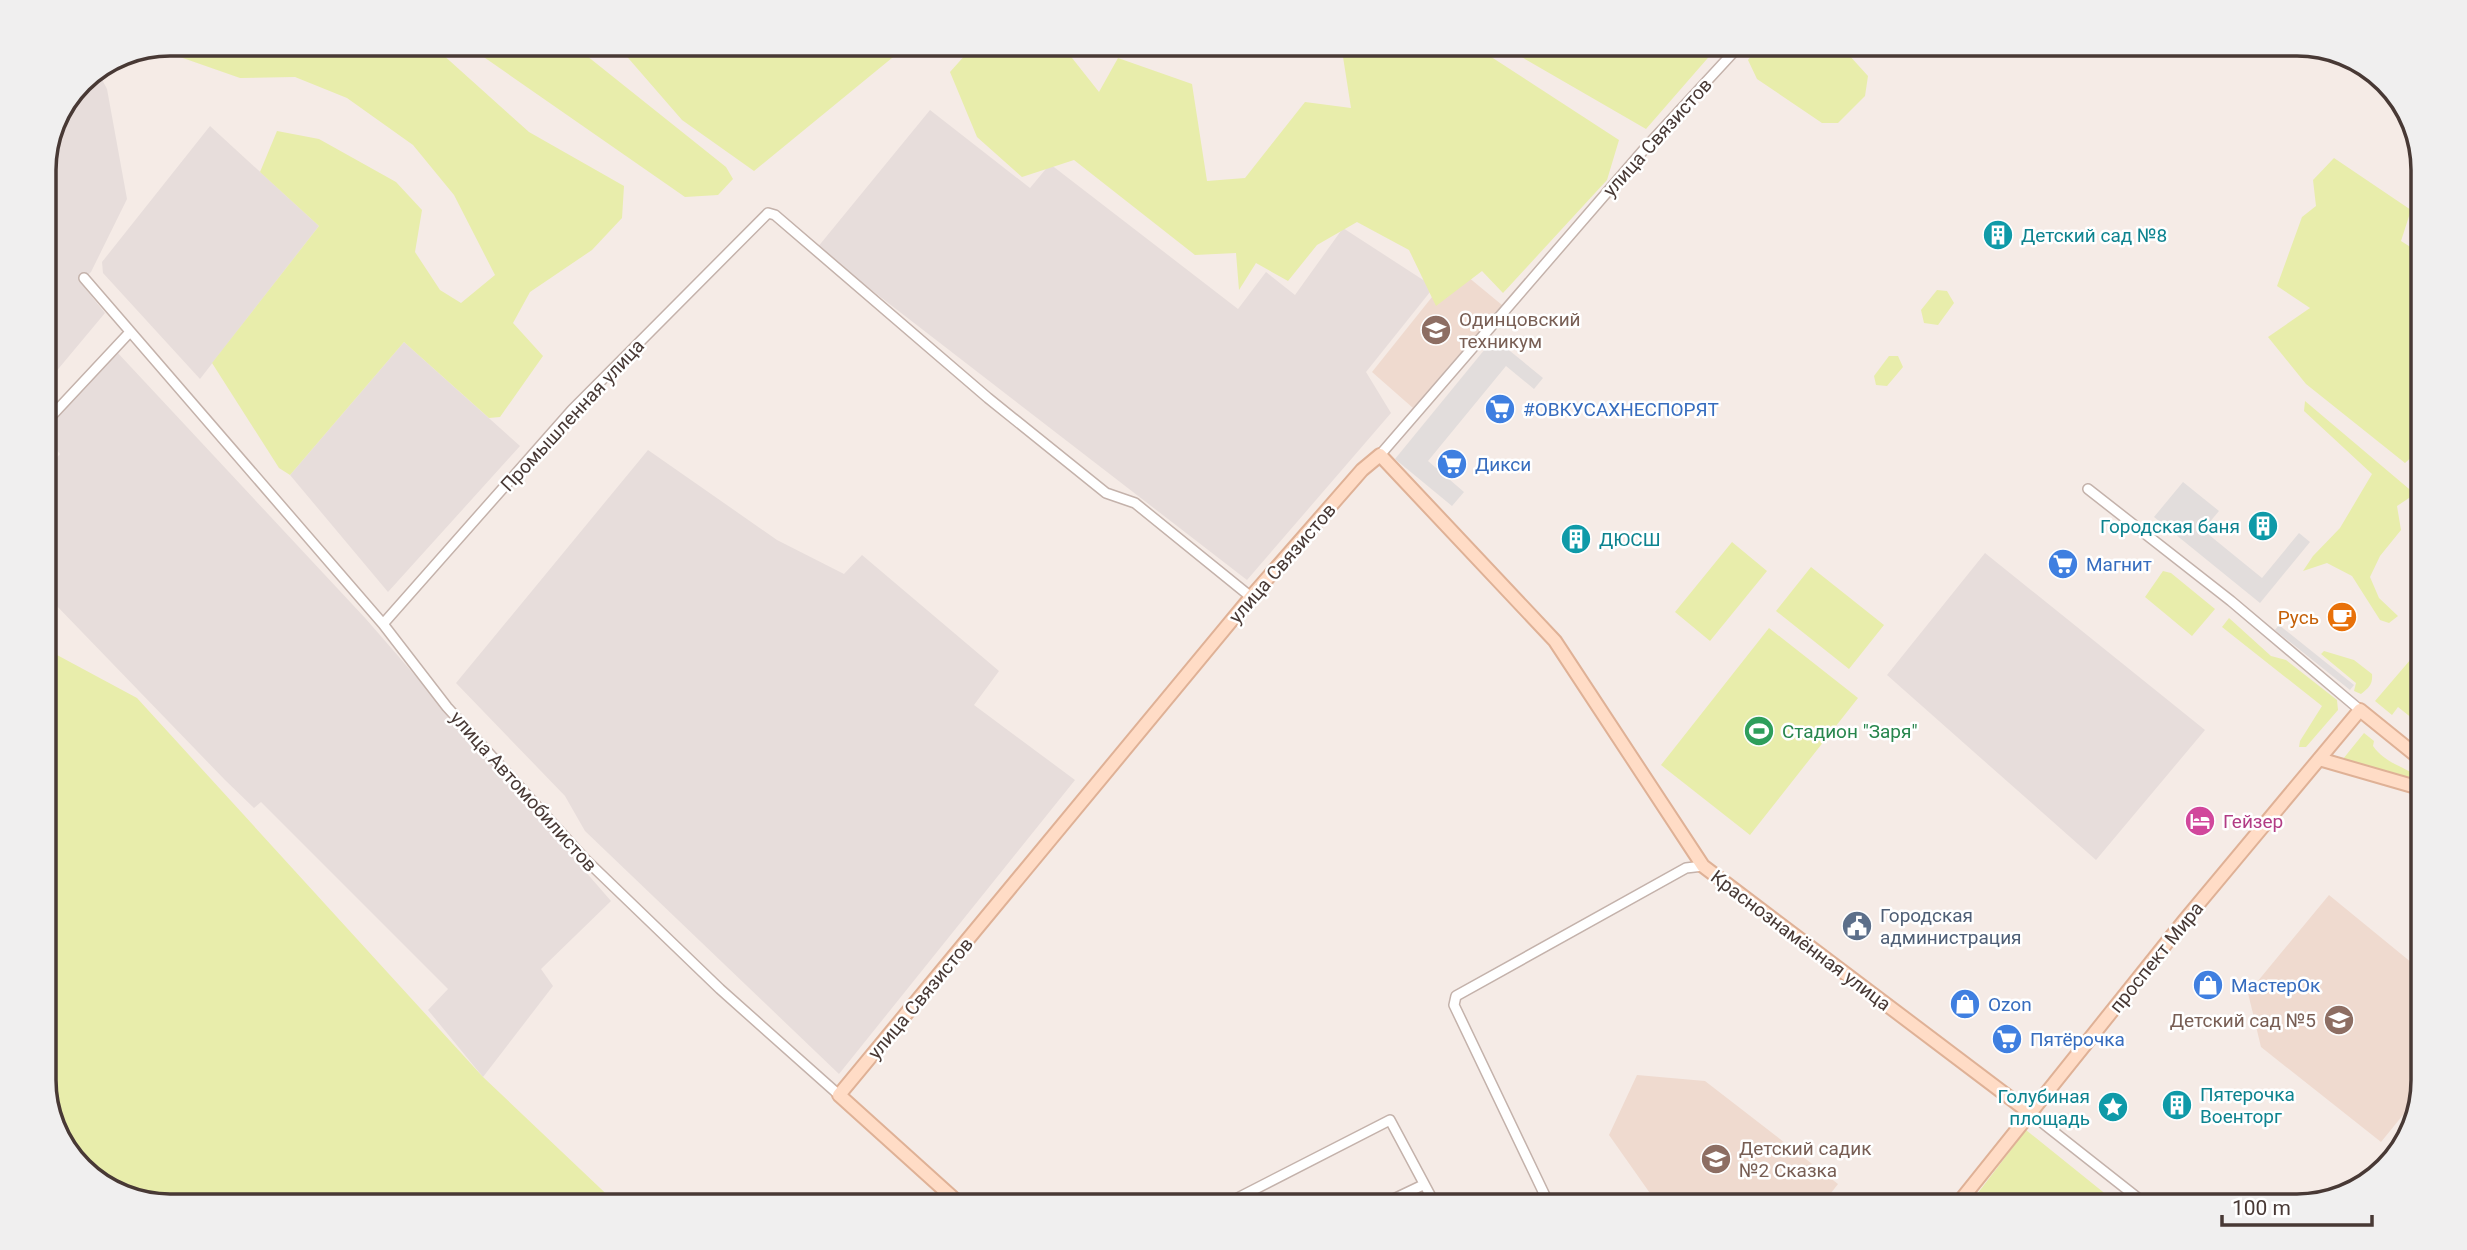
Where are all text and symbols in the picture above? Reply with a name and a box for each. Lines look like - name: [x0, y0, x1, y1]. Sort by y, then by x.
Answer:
- street label: улица Связистов: [1598, 73, 1717, 201]
- building icon: Детский сад №8: [1981, 218, 2015, 252]
- place label: Детский сад №8: [2021, 224, 2167, 247]
- place label: Одинцовский техникум: [1459, 308, 1581, 353]
- school or university icon: Одинцовский техникум: [1419, 313, 1453, 347]
- street label: Промышленная улица: [496, 334, 649, 496]
- supermarket icon: #ОВКУСАХНЕСПОРЯТ: [1483, 392, 1517, 426]
- place label: #ОВКУСАХНЕСПОРЯТ: [1523, 398, 1719, 421]
- supermarket icon: Дикси: [1435, 447, 1469, 481]
- place label: Дикси: [1475, 453, 1531, 476]
- street label: улица Связистов: [1224, 499, 1341, 628]
- building icon: Городская баня: [2246, 509, 2280, 543]
- place label: Городская баня: [2100, 515, 2240, 538]
- building icon: ДЮСШ: [1559, 522, 1593, 556]
- place label: ДЮСШ: [1599, 528, 1661, 551]
- supermarket icon: Магнит: [2046, 547, 2080, 581]
- place label: Магнит: [2086, 553, 2152, 576]
- cafe icon: Русь: [2325, 600, 2359, 634]
- place label: Русь: [2278, 606, 2319, 629]
- street label: улица Автомобилистов: [445, 706, 602, 876]
- sports icon: Стадион "Заря": [1742, 714, 1776, 748]
- place label: Стадион "Заря": [1782, 720, 1918, 743]
- hotel icon: Гейзер: [2183, 804, 2217, 838]
- place label: Гейзер: [2223, 810, 2283, 833]
- street label: Краснознамённая улица: [1706, 865, 1895, 1016]
- street label: проспект Мира: [2105, 897, 2208, 1017]
- place label: Городская администрация: [1880, 904, 2022, 949]
- public building icon: Городская администрация: [1840, 909, 1874, 943]
- street label: улица Связистов: [863, 933, 978, 1064]
- shop icon: МастерОк: [2191, 968, 2225, 1002]
- place label: МастерОк: [2231, 974, 2321, 997]
- shop icon: Ozon: [1948, 987, 1982, 1021]
- place label: Ozon: [1988, 993, 2032, 1016]
- school or university icon: Детский сад №5: [2322, 1003, 2356, 1037]
- place label: Детский сад №5: [2170, 1009, 2316, 1032]
- supermarket icon: Пятёрочка: [1990, 1022, 2024, 1056]
- place label: Пятёрочка: [2030, 1028, 2125, 1051]
- place label: Пятерочка Военторг: [2200, 1083, 2295, 1128]
- place label: Голубиная площадь: [1997, 1085, 2090, 1130]
- building icon: Пятерочка Военторг: [2160, 1088, 2194, 1122]
- place icon: Голубиная площадь: [2096, 1090, 2130, 1124]
- place label: Детский садик №2 Сказка: [1739, 1137, 1872, 1182]
- school or university icon: Детский садик №2 Сказка: [1699, 1142, 1733, 1176]
- scale bar: [2222, 1184, 2372, 1228]
- text: 100 m: [2232, 1196, 2291, 1220]

